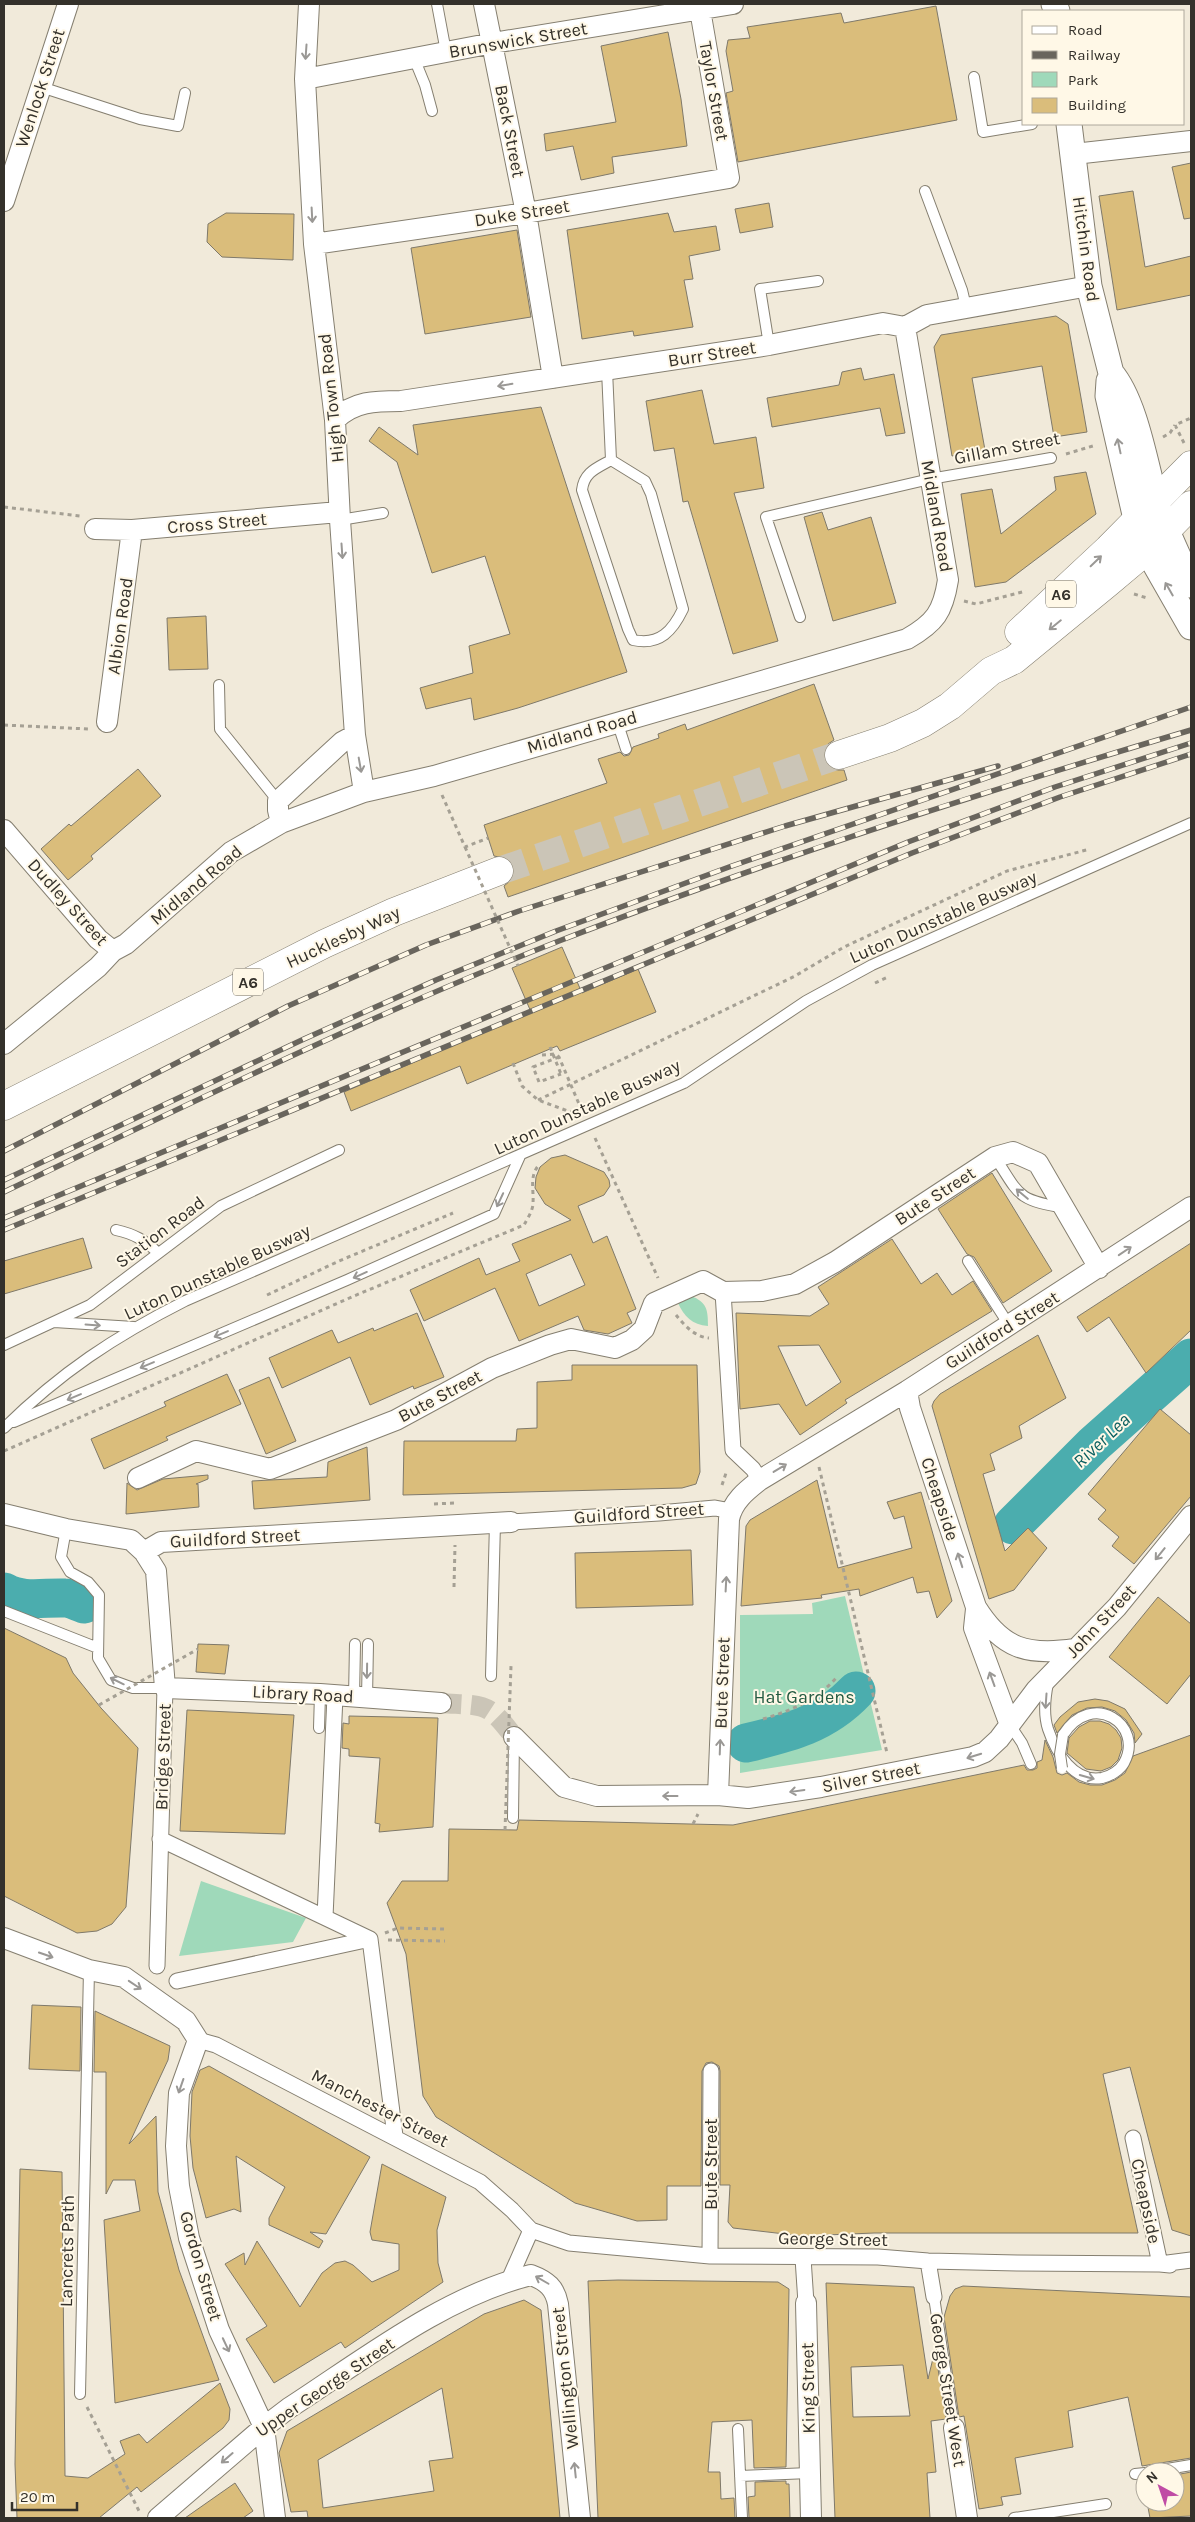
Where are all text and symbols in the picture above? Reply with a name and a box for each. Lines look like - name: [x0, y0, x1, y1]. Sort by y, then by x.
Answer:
- legend: [1022, 10, 1185, 125]
- street label: Brunswick Street: [447, 17, 589, 63]
- text: Road: [1068, 21, 1103, 39]
- street label: Wenlock Street: [10, 26, 70, 150]
- street label: Taylor Street: [694, 39, 734, 143]
- one-way arrow: [302, 44, 311, 60]
- text: Railway: [1068, 46, 1120, 64]
- text: Park: [1068, 71, 1098, 89]
- street label: Back Street: [490, 83, 530, 180]
- text: Building: [1068, 96, 1126, 114]
- street label: Duke Street: [473, 195, 571, 231]
- street label: Hitchin Road: [1068, 195, 1104, 303]
- one-way arrow: [308, 206, 317, 222]
- street label: High Town Road: [313, 332, 349, 464]
- street label: Burr Street: [666, 336, 758, 372]
- one-way arrow: [498, 380, 514, 390]
- street label: Gillam Street: [952, 427, 1062, 469]
- one-way arrow: [1113, 439, 1123, 455]
- street label: Midland Road: [916, 458, 958, 574]
- street label: Cross Street: [166, 508, 268, 538]
- one-way arrow: [337, 542, 346, 558]
- one-way arrow: [1089, 555, 1102, 567]
- street label: Albion Road: [102, 576, 138, 676]
- road number: A6: [1046, 580, 1076, 608]
- one-way arrow: [1164, 581, 1174, 596]
- one-way arrow: [1049, 620, 1062, 631]
- street label: Midland Road: [524, 706, 640, 758]
- one-way arrow: [355, 756, 365, 772]
- street label: Midland Road: [145, 840, 247, 930]
- street label: Dudley Street: [23, 854, 113, 950]
- street label: Luton Dunstable Busway: [846, 865, 1041, 968]
- street label: Hucklesby Way: [283, 901, 404, 973]
- road number: A6: [233, 969, 263, 996]
- street label: Luton Dunstable Busway: [490, 1054, 684, 1160]
- street label: Bute Street: [891, 1162, 980, 1230]
- one-way arrow: [1016, 1189, 1029, 1200]
- street label: Station Road: [111, 1191, 209, 1273]
- one-way arrow: [495, 1192, 504, 1207]
- street label: Luton Dunstable Busway: [120, 1219, 314, 1325]
- one-way arrow: [1117, 1246, 1131, 1256]
- one-way arrow: [352, 1270, 367, 1280]
- street label: Guildford Street: [941, 1286, 1063, 1374]
- one-way arrow: [85, 1320, 101, 1329]
- one-way arrow: [214, 1329, 229, 1339]
- one-way arrow: [140, 1362, 155, 1371]
- street label: Bute Street: [394, 1365, 486, 1427]
- one-way arrow: [66, 1393, 81, 1402]
- water label: River Lea: [1069, 1409, 1135, 1473]
- street label: Cheapside: [916, 1455, 964, 1543]
- one-way arrow: [773, 1463, 787, 1473]
- street label: Guildford Street: [573, 1497, 705, 1529]
- street label: Guildford Street: [169, 1524, 301, 1552]
- one-way arrow: [1155, 1547, 1166, 1560]
- one-way arrow: [955, 1553, 965, 1569]
- one-way arrow: [721, 1577, 730, 1593]
- street label: John Street: [1061, 1580, 1141, 1662]
- street label: Bute Street: [709, 1637, 735, 1729]
- one-way arrow: [363, 1663, 372, 1679]
- one-way arrow: [987, 1672, 996, 1688]
- one-way arrow: [110, 1676, 125, 1686]
- street label: Library Road: [252, 1680, 354, 1708]
- park label: Hat Gardens: [753, 1686, 855, 1708]
- one-way arrow: [1041, 1693, 1050, 1709]
- street label: Bridge Street: [150, 1703, 176, 1811]
- one-way arrow: [715, 1739, 725, 1755]
- one-way arrow: [966, 1751, 982, 1761]
- street label: Silver Street: [820, 1757, 922, 1797]
- one-way arrow: [1079, 1773, 1095, 1782]
- one-way arrow: [790, 1786, 806, 1796]
- one-way arrow: [662, 1791, 678, 1801]
- one-way arrow: [38, 1951, 53, 1960]
- one-way arrow: [128, 1980, 142, 1990]
- street label: Manchester Street: [308, 2064, 453, 2152]
- one-way arrow: [176, 2078, 186, 2094]
- street label: Bute Street: [700, 2118, 722, 2210]
- street label: Cheapside: [1126, 2156, 1166, 2246]
- street label: Lancrets Path: [55, 2195, 79, 2307]
- street label: Gordon Street: [175, 2209, 227, 2324]
- street label: George Street: [778, 2227, 888, 2251]
- one-way arrow: [534, 2275, 549, 2285]
- street label: Wellington Street: [547, 2306, 583, 2450]
- street label: George Street West: [925, 2312, 971, 2469]
- street label: Upper George Street: [251, 2332, 399, 2442]
- one-way arrow: [222, 2338, 232, 2353]
- street label: King Street: [796, 2342, 820, 2434]
- one-way arrow: [221, 2453, 234, 2464]
- one-way arrow: [570, 2462, 580, 2478]
- north arrow: [1135, 2462, 1185, 2512]
- text: N: [1143, 2468, 1161, 2487]
- scale bar: [12, 2480, 78, 2512]
- text: 20 m: [20, 2488, 55, 2506]

